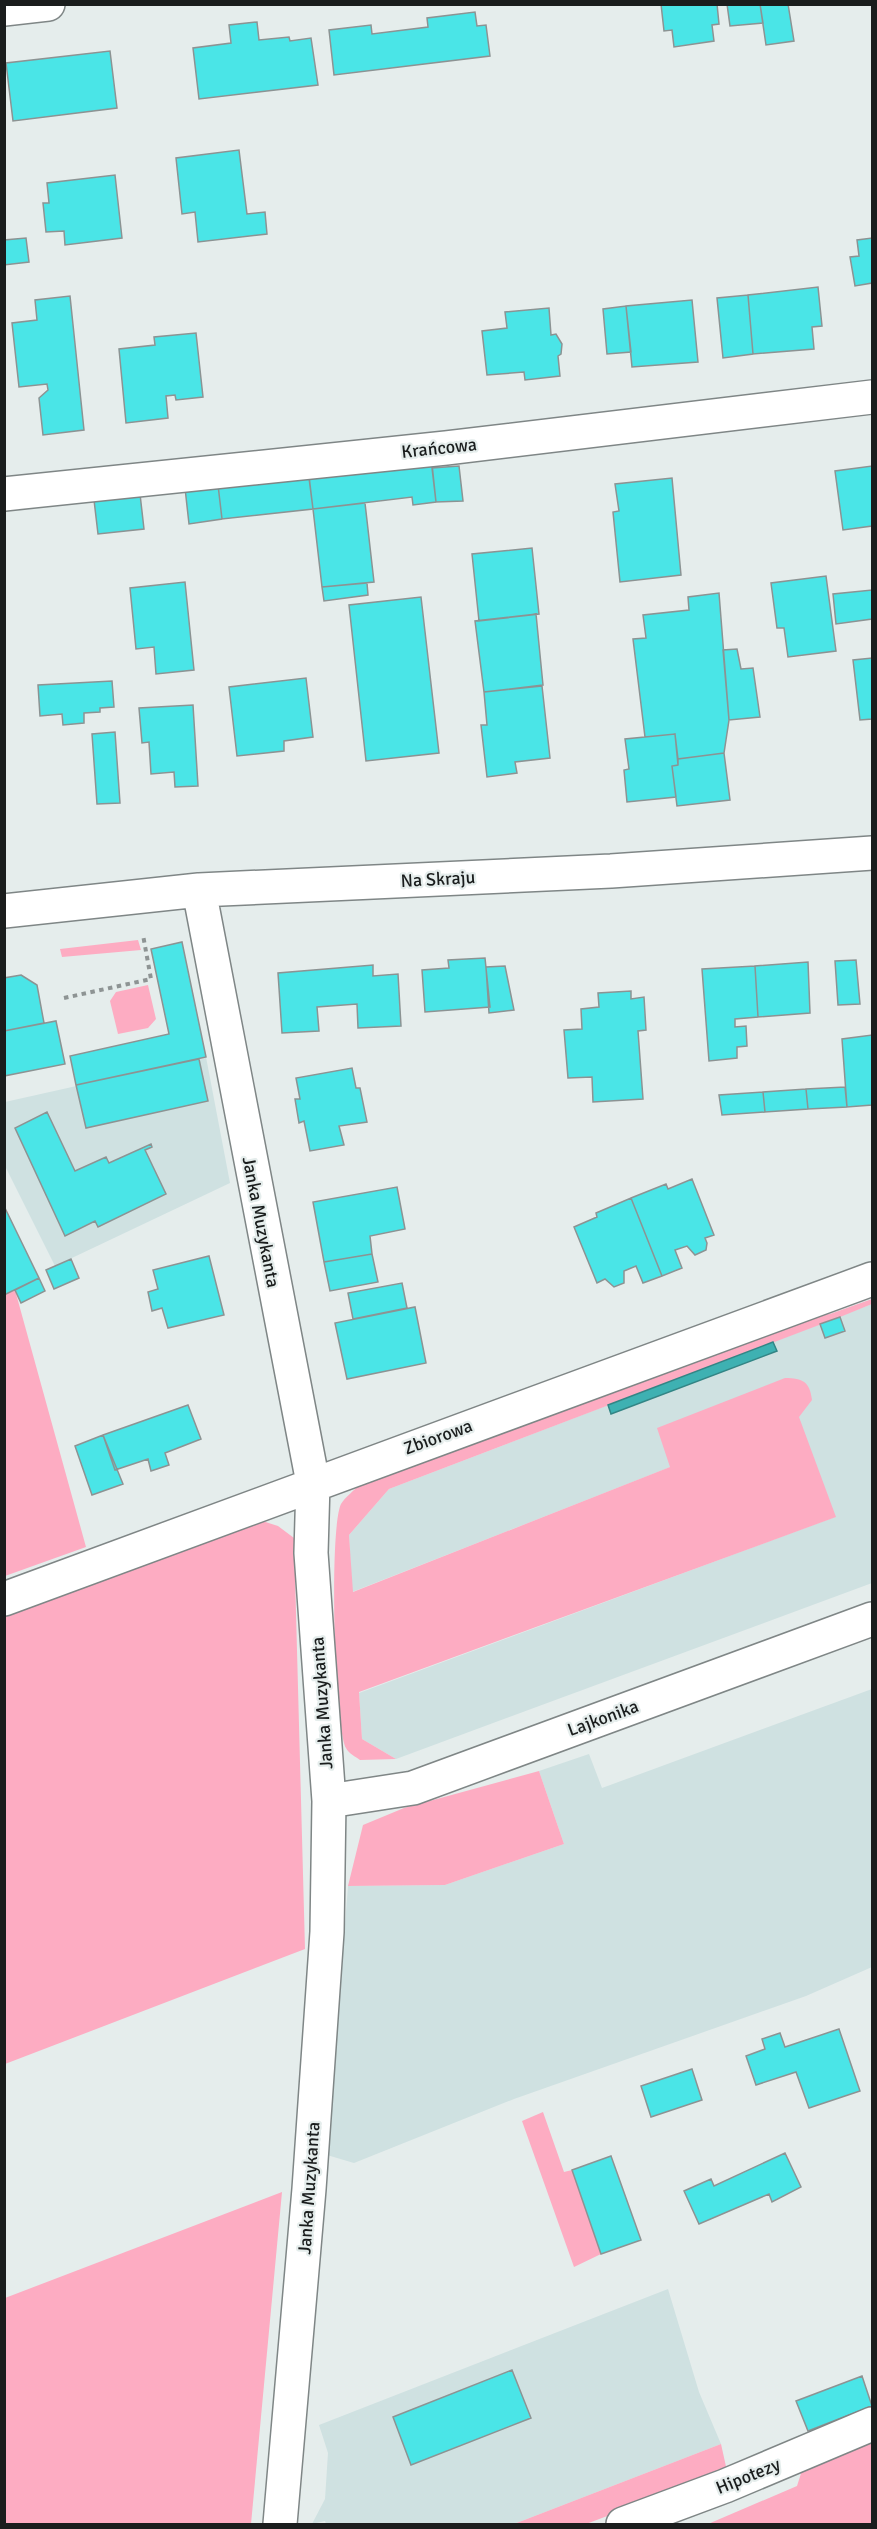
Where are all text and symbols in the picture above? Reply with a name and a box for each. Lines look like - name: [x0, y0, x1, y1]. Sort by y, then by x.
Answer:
- street label: Krańcowa: [400, 433, 478, 463]
- street label: Na Skraju: [400, 866, 476, 892]
- street label: Janka Muzykanta: [238, 1155, 284, 1289]
- street label: Zbiorowa: [401, 1414, 475, 1460]
- street label: Janka Muzykanta: [306, 1636, 338, 1770]
- street label: Lajkonika: [564, 1695, 642, 1741]
- street label: Janka Muzykanta: [293, 2121, 325, 2255]
- street label: Hipotezy: [713, 2453, 784, 2499]

